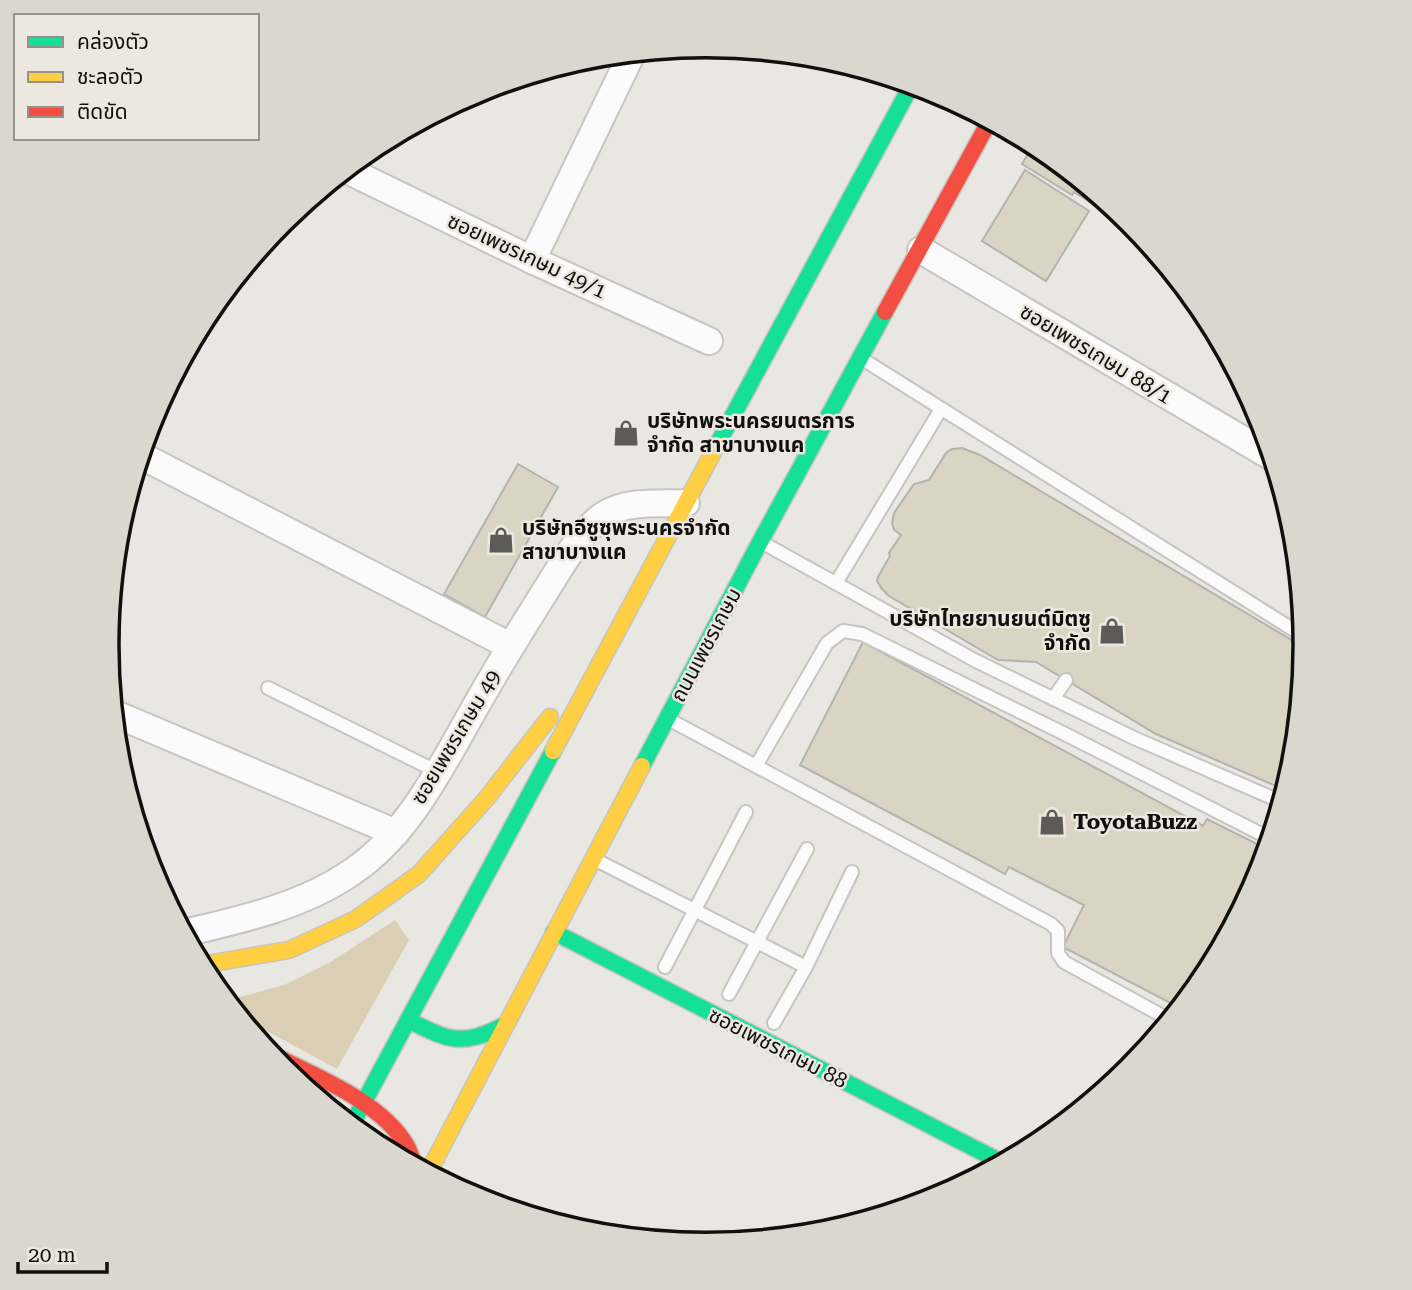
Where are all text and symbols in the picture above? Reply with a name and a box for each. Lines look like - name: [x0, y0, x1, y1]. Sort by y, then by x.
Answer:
- legend: [14, 14, 259, 140]
- text: คล่องตัว: [77, 30, 149, 54]
- text: ชะลอตัว: [77, 65, 143, 89]
- text: ติดขัด: [77, 100, 128, 124]
- street label: ซอยเพชรเกษม 49/1: [444, 209, 610, 303]
- street label: ซอยเพชรเกษม 88/1: [1016, 299, 1176, 409]
- place label: บริษัทพระนครยนตรการ จำกัด สาขาบางแค: [647, 409, 855, 457]
- shop icon: บริษัทพระนครยนตรการ จำกัด สาขาบางแค: [611, 418, 641, 448]
- place label: บริษัทอีซูซุพระนครจำกัด สาขาบางแค: [522, 516, 731, 564]
- shop icon: บริษัทอีซูซุพระนครจำกัด สาขาบางแค: [486, 525, 516, 555]
- street label: ถนนเพชรเกษม: [666, 584, 746, 706]
- place label: บริษัทไทยยานยนต์มิตซู จำกัด: [889, 607, 1091, 655]
- shop icon: บริษัทไทยยานยนต์มิตซู จำกัด: [1097, 616, 1127, 646]
- street label: ซอยเพชรเกษม 49: [406, 666, 506, 808]
- shop icon: ToyotaBuzz: [1037, 807, 1067, 837]
- place label: ToyotaBuzz: [1073, 810, 1197, 834]
- street label: ซอยเพชรเกษม 88: [705, 1003, 851, 1093]
- scale bar: [18, 1230, 107, 1274]
- text: 20 m: [28, 1243, 76, 1267]

